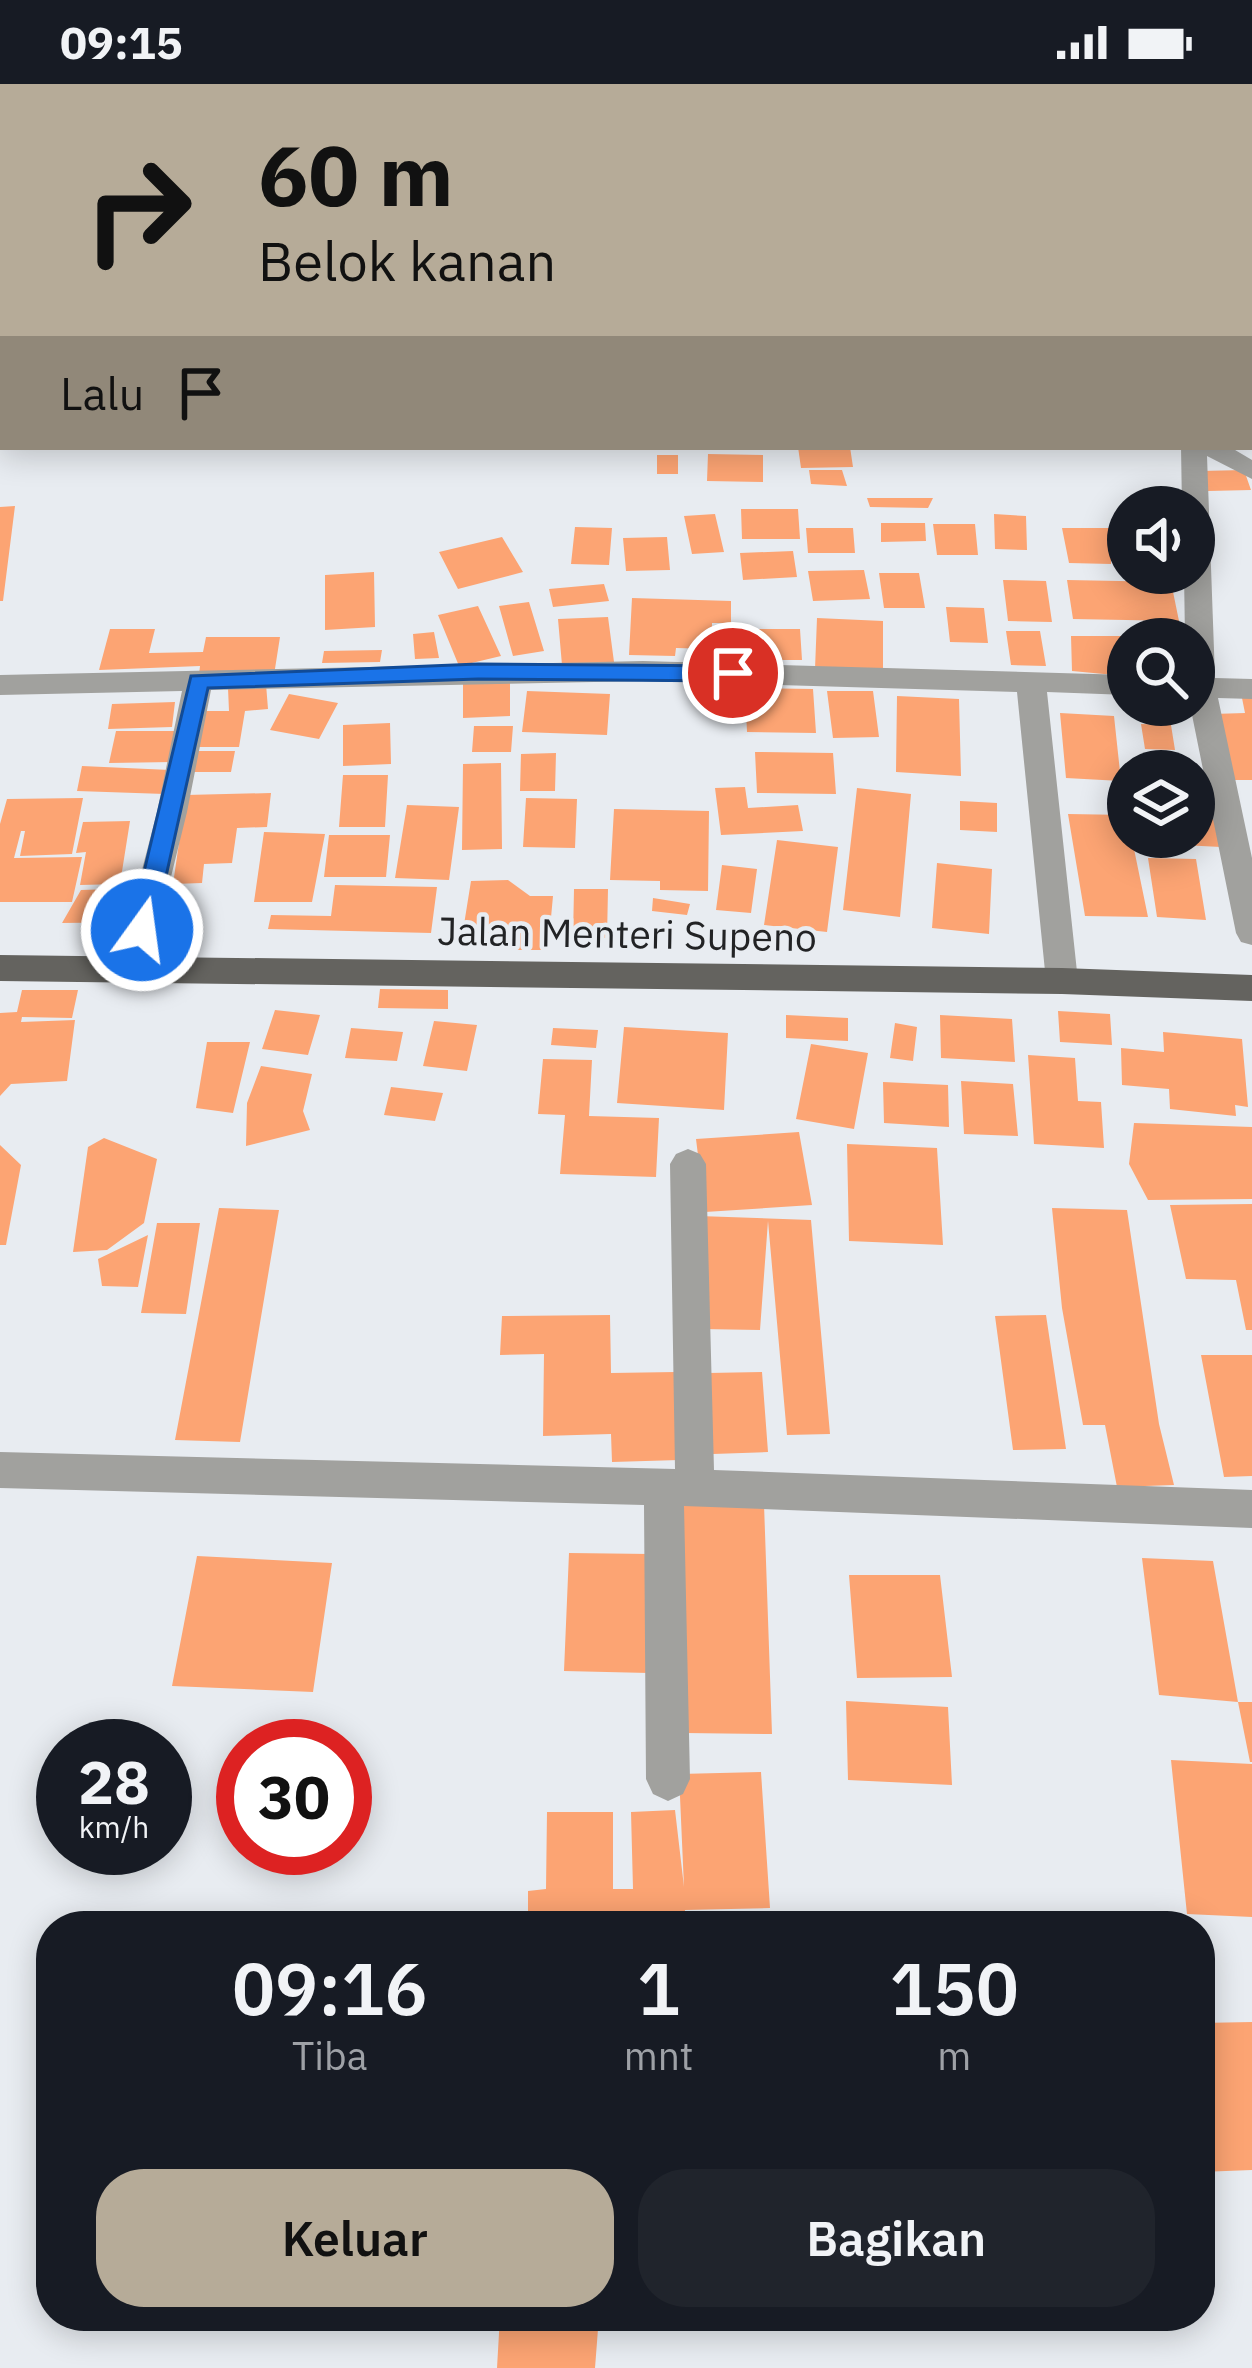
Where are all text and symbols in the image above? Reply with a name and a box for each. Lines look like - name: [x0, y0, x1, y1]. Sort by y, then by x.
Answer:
- text: 09:15: [60, 13, 183, 71]
- text: 60 m: [258, 120, 454, 229]
- icon: right: [60, 132, 216, 288]
- text: Belok kanan: [258, 226, 556, 296]
- icon: arrive: [168, 360, 234, 426]
- text: Lalu: [60, 364, 144, 422]
- map controls: [1107, 486, 1215, 858]
- button: sound: [1107, 486, 1215, 594]
- button: search: [1107, 618, 1215, 726]
- pin: [682, 622, 784, 724]
- icon: arrive: [700, 640, 766, 706]
- button: layers: [1107, 750, 1215, 858]
- position arrow: [79, 867, 205, 993]
- street label: Jalan Menteri Supeno: [437, 905, 817, 962]
- speed limit sign: 30: [216, 1719, 372, 1875]
- text: 28: [78, 1742, 150, 1821]
- text: km/h: [79, 1807, 149, 1846]
- text: 09:16: [232, 1941, 428, 2035]
- text: 1: [637, 1941, 680, 2035]
- text: 150: [889, 1941, 1019, 2035]
- text: Tiba: [292, 2030, 368, 2081]
- text: mnt: [624, 2030, 694, 2081]
- text: m: [937, 2030, 971, 2081]
- button: Keluar: [96, 2169, 614, 2307]
- button: Bagikan: [638, 2169, 1155, 2307]

